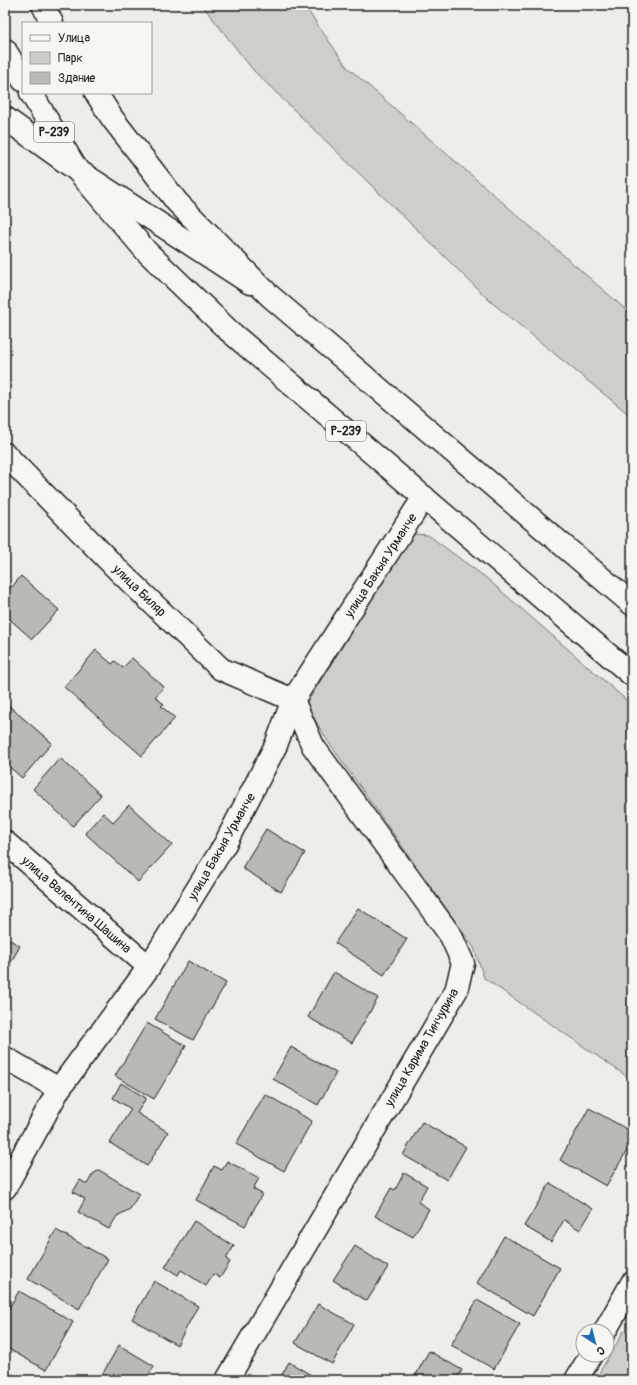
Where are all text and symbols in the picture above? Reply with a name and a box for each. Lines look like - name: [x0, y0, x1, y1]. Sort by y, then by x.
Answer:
- legend: [22, 22, 152, 94]
- text: Улица: [58, 31, 90, 46]
- text: Парк: [58, 51, 83, 66]
- text: Здание: [58, 71, 95, 86]
- road number: Р-239: [34, 122, 74, 142]
- road number: Р-239: [326, 421, 366, 441]
- street label: улица Бакыя Урманче: [341, 510, 421, 621]
- street label: улица Биляр: [109, 561, 169, 620]
- street label: улица Бакыя Урманче: [184, 790, 259, 904]
- street label: улица Валентина Шашина: [17, 852, 134, 957]
- street label: улица Карима Тинчурина: [381, 985, 462, 1110]
- north arrow: [575, 1323, 615, 1363]
- text: С: [594, 1343, 607, 1358]

